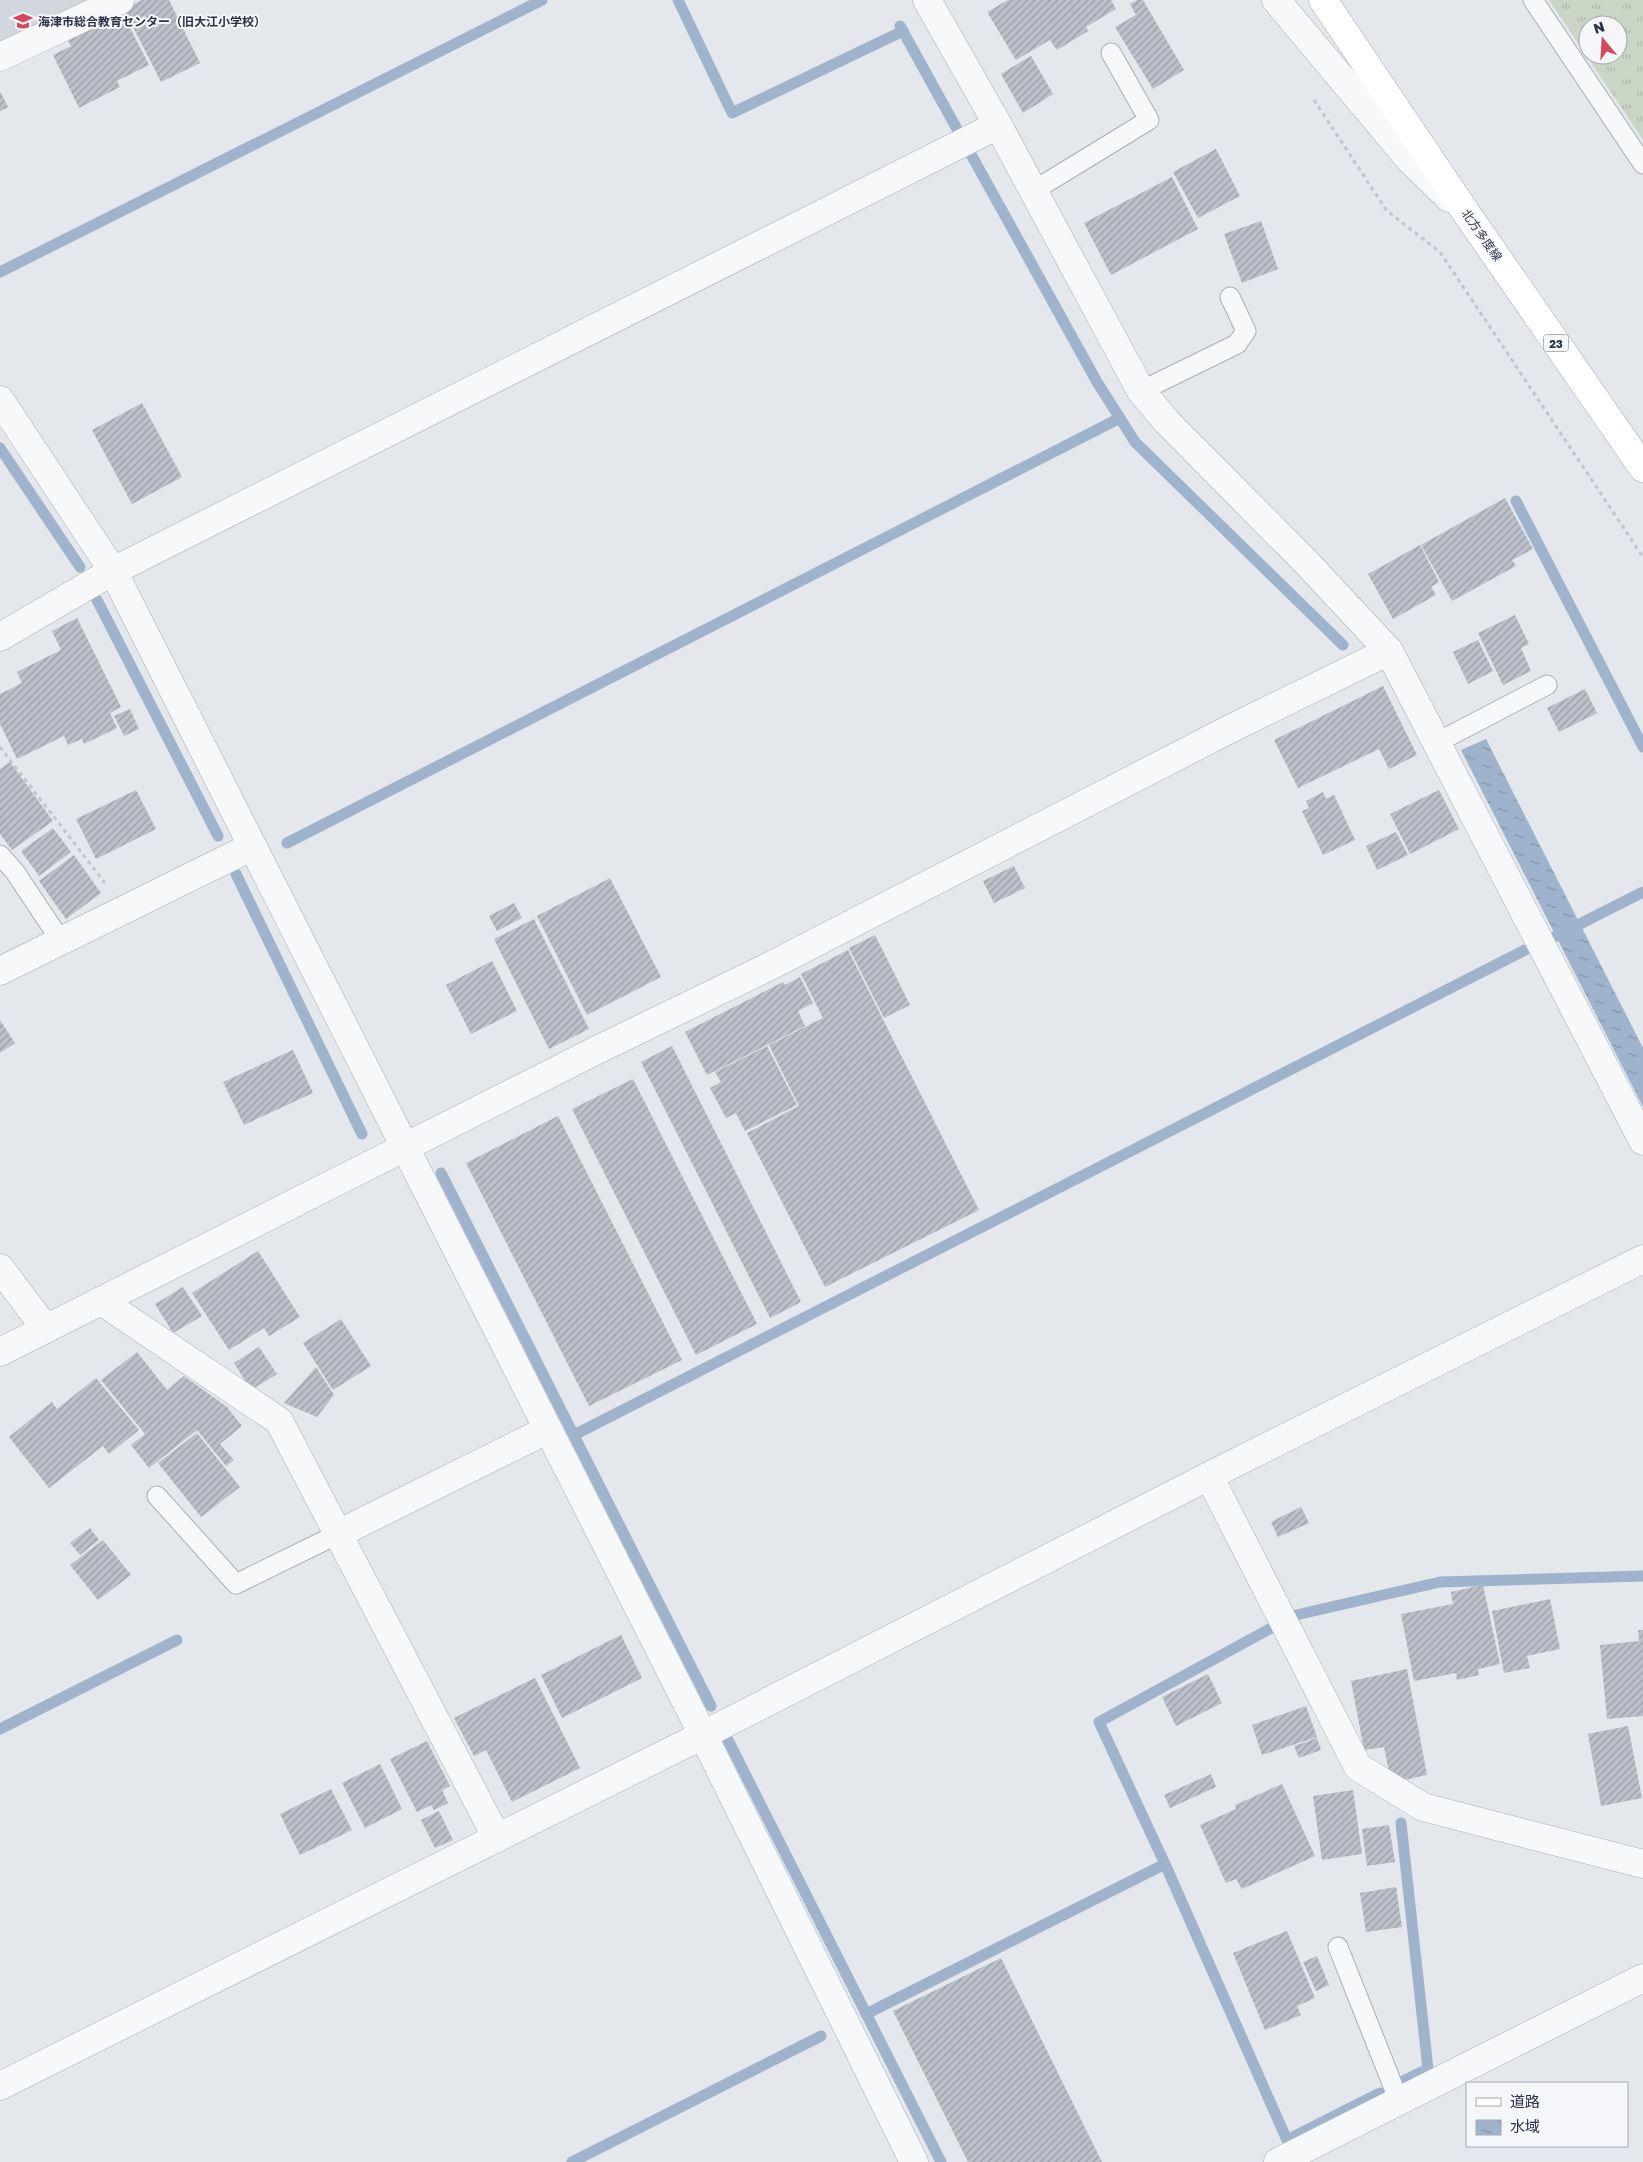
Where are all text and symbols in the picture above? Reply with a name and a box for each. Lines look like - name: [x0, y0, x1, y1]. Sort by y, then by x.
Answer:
- school or university icon: 海津市総合教育センター（旧大江小学校）: [12, 10, 34, 32]
- place label: 海津市総合教育センター（旧大江小学校）: [38, 14, 266, 29]
- north arrow: [1578, 15, 1628, 65]
- text: N: [1591, 17, 1607, 37]
- street label: 北方多度線: [1459, 206, 1505, 264]
- road number: 23: [1544, 334, 1568, 352]
- legend: [1466, 2082, 1628, 2147]
- text: 道路: [1510, 2092, 1540, 2110]
- text: 水域: [1510, 2117, 1540, 2135]

